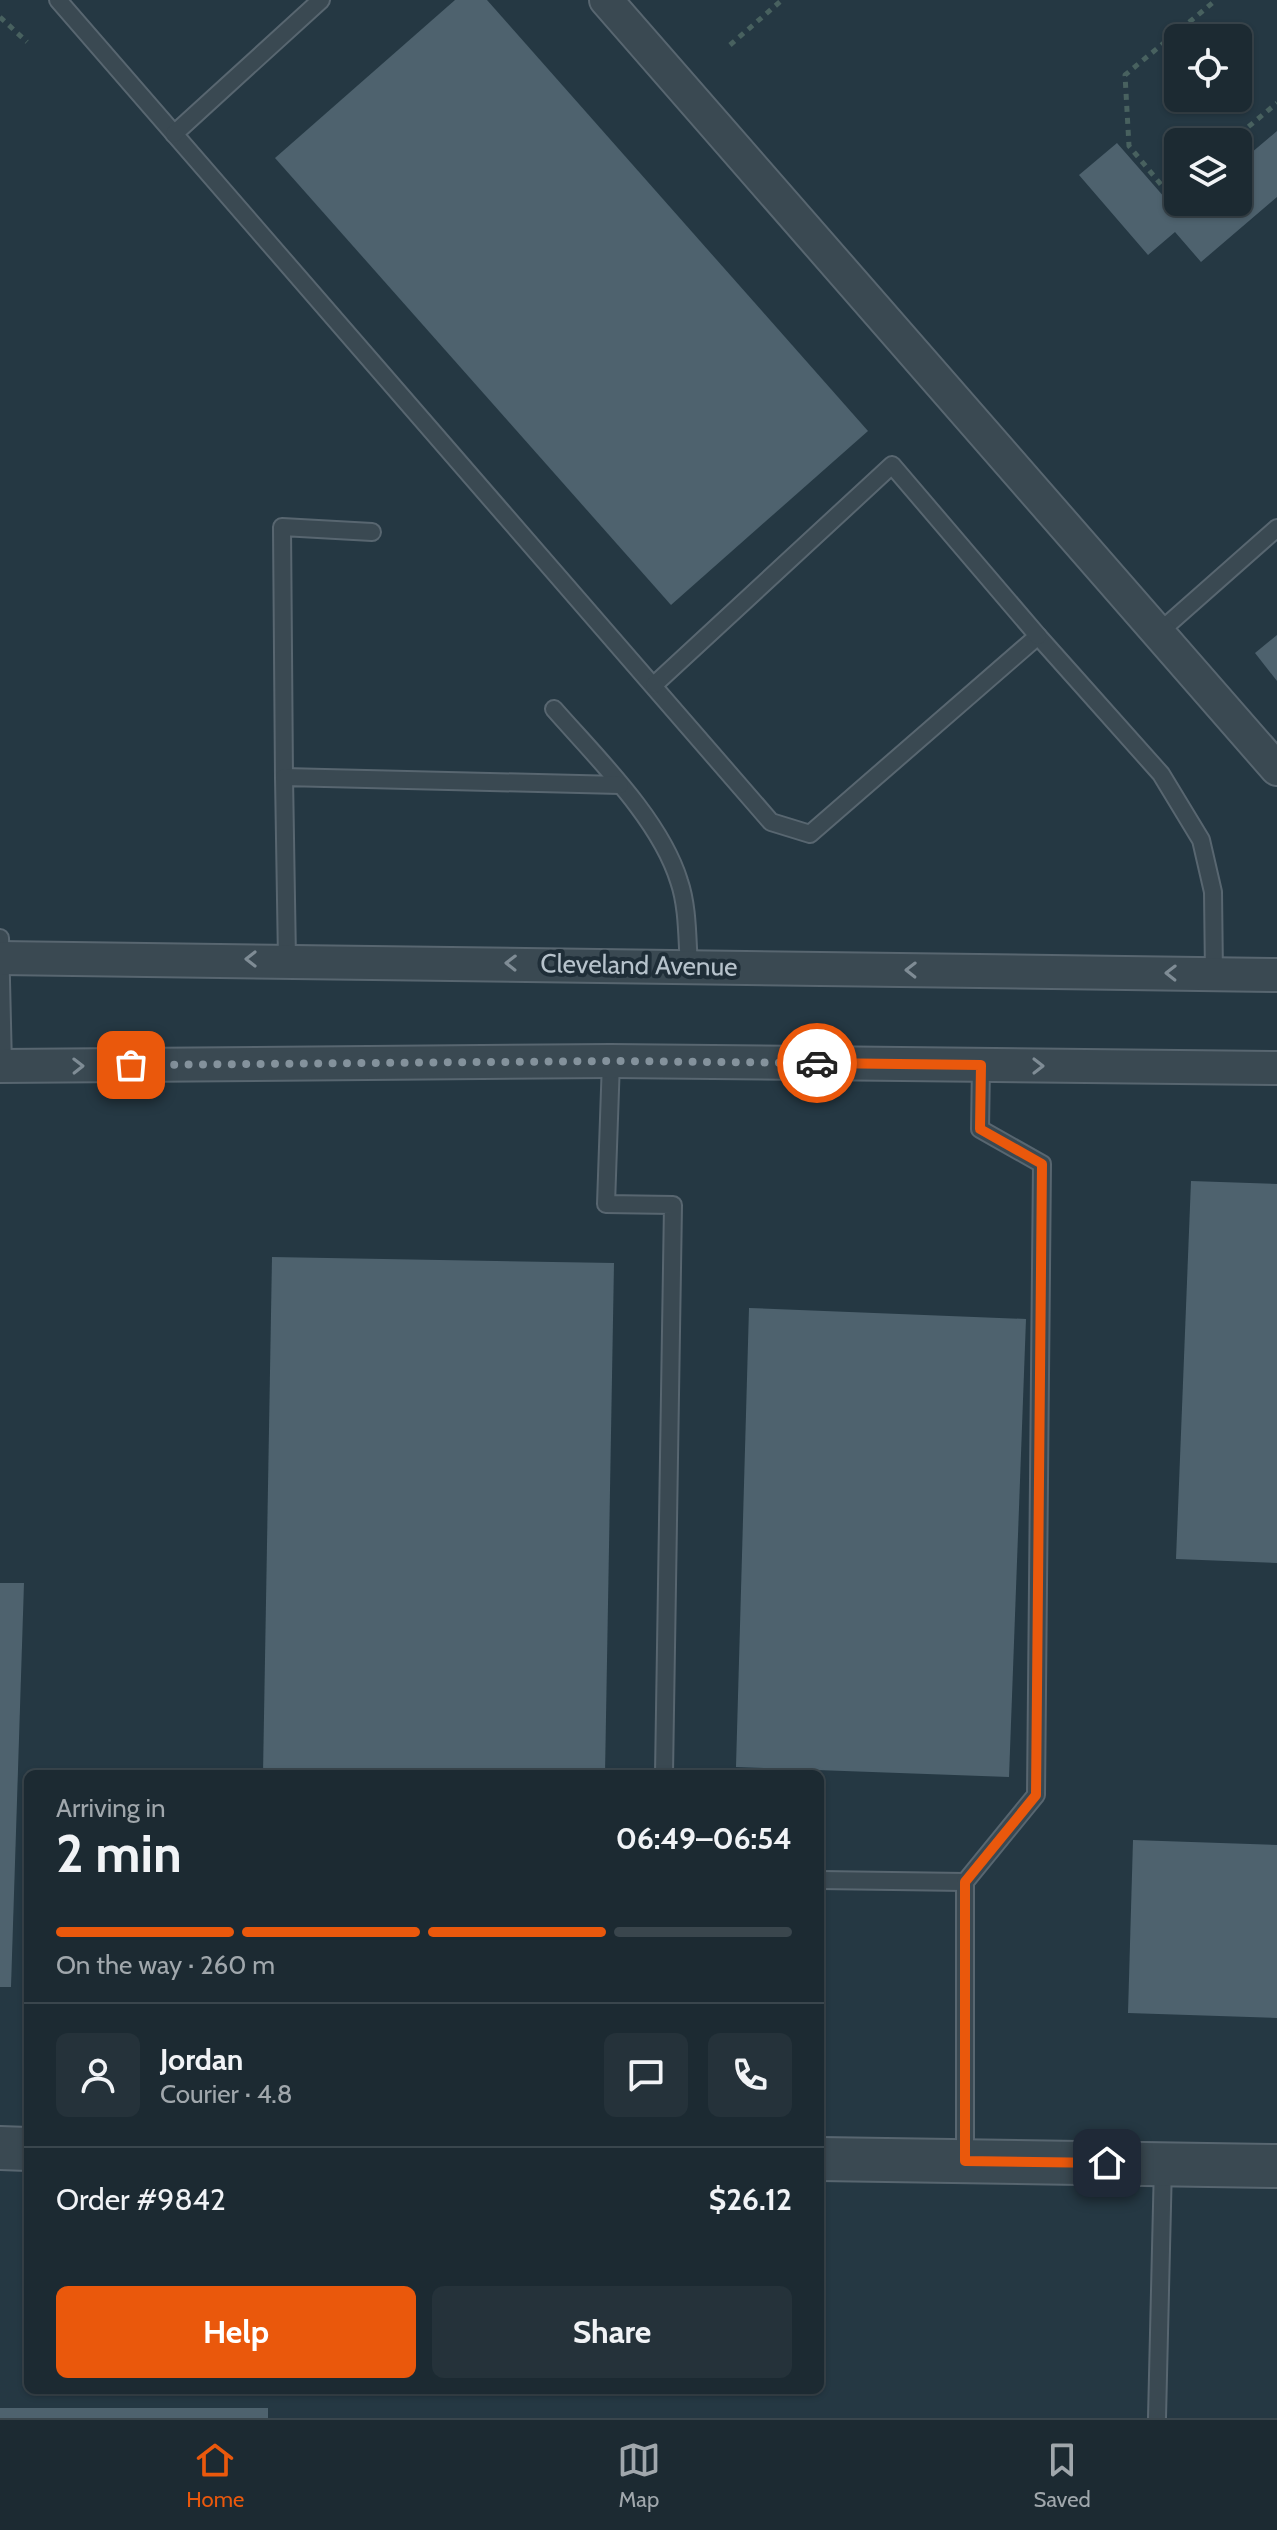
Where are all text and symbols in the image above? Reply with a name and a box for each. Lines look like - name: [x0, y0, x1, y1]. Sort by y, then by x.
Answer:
- map controls: [1164, 24, 1252, 216]
- button: locate: [1164, 24, 1252, 112]
- button: layers: [1164, 128, 1252, 216]
- street label: Cleveland Avenue: [540, 947, 738, 983]
- one-way arrow: [244, 950, 257, 968]
- one-way arrow: [504, 955, 517, 972]
- one-way arrow: [904, 961, 917, 978]
- one-way arrow: [1164, 965, 1177, 982]
- courier: [777, 1023, 857, 1103]
- pin: [97, 1031, 165, 1099]
- icon: car: [795, 1041, 839, 1085]
- icon: bag: [109, 1043, 153, 1087]
- one-way arrow: [72, 1057, 85, 1075]
- one-way arrow: [1032, 1057, 1045, 1075]
- text: Arriving in: [56, 1792, 166, 1824]
- text: 06:49–06:54: [616, 1820, 792, 1857]
- text: 2 min: [56, 1822, 182, 1885]
- text: On the way · 260 m: [56, 1949, 275, 1981]
- button: person: [56, 2033, 140, 2117]
- button: chat: [604, 2033, 688, 2117]
- button: phone: [708, 2033, 792, 2117]
- text: Jordan: [160, 2041, 243, 2078]
- text: Courier · 4.8: [160, 2078, 293, 2110]
- pin: [1073, 2129, 1141, 2197]
- icon: home: [1085, 2141, 1129, 2185]
- text: Order #9842: [56, 2181, 226, 2218]
- text: $26.12: [709, 2181, 792, 2218]
- button: Help: [56, 2286, 416, 2378]
- button: Share: [432, 2286, 792, 2378]
- tab: Home: [186, 2438, 244, 2513]
- tab: Map: [617, 2438, 661, 2513]
- tab: Saved: [1034, 2438, 1091, 2513]

